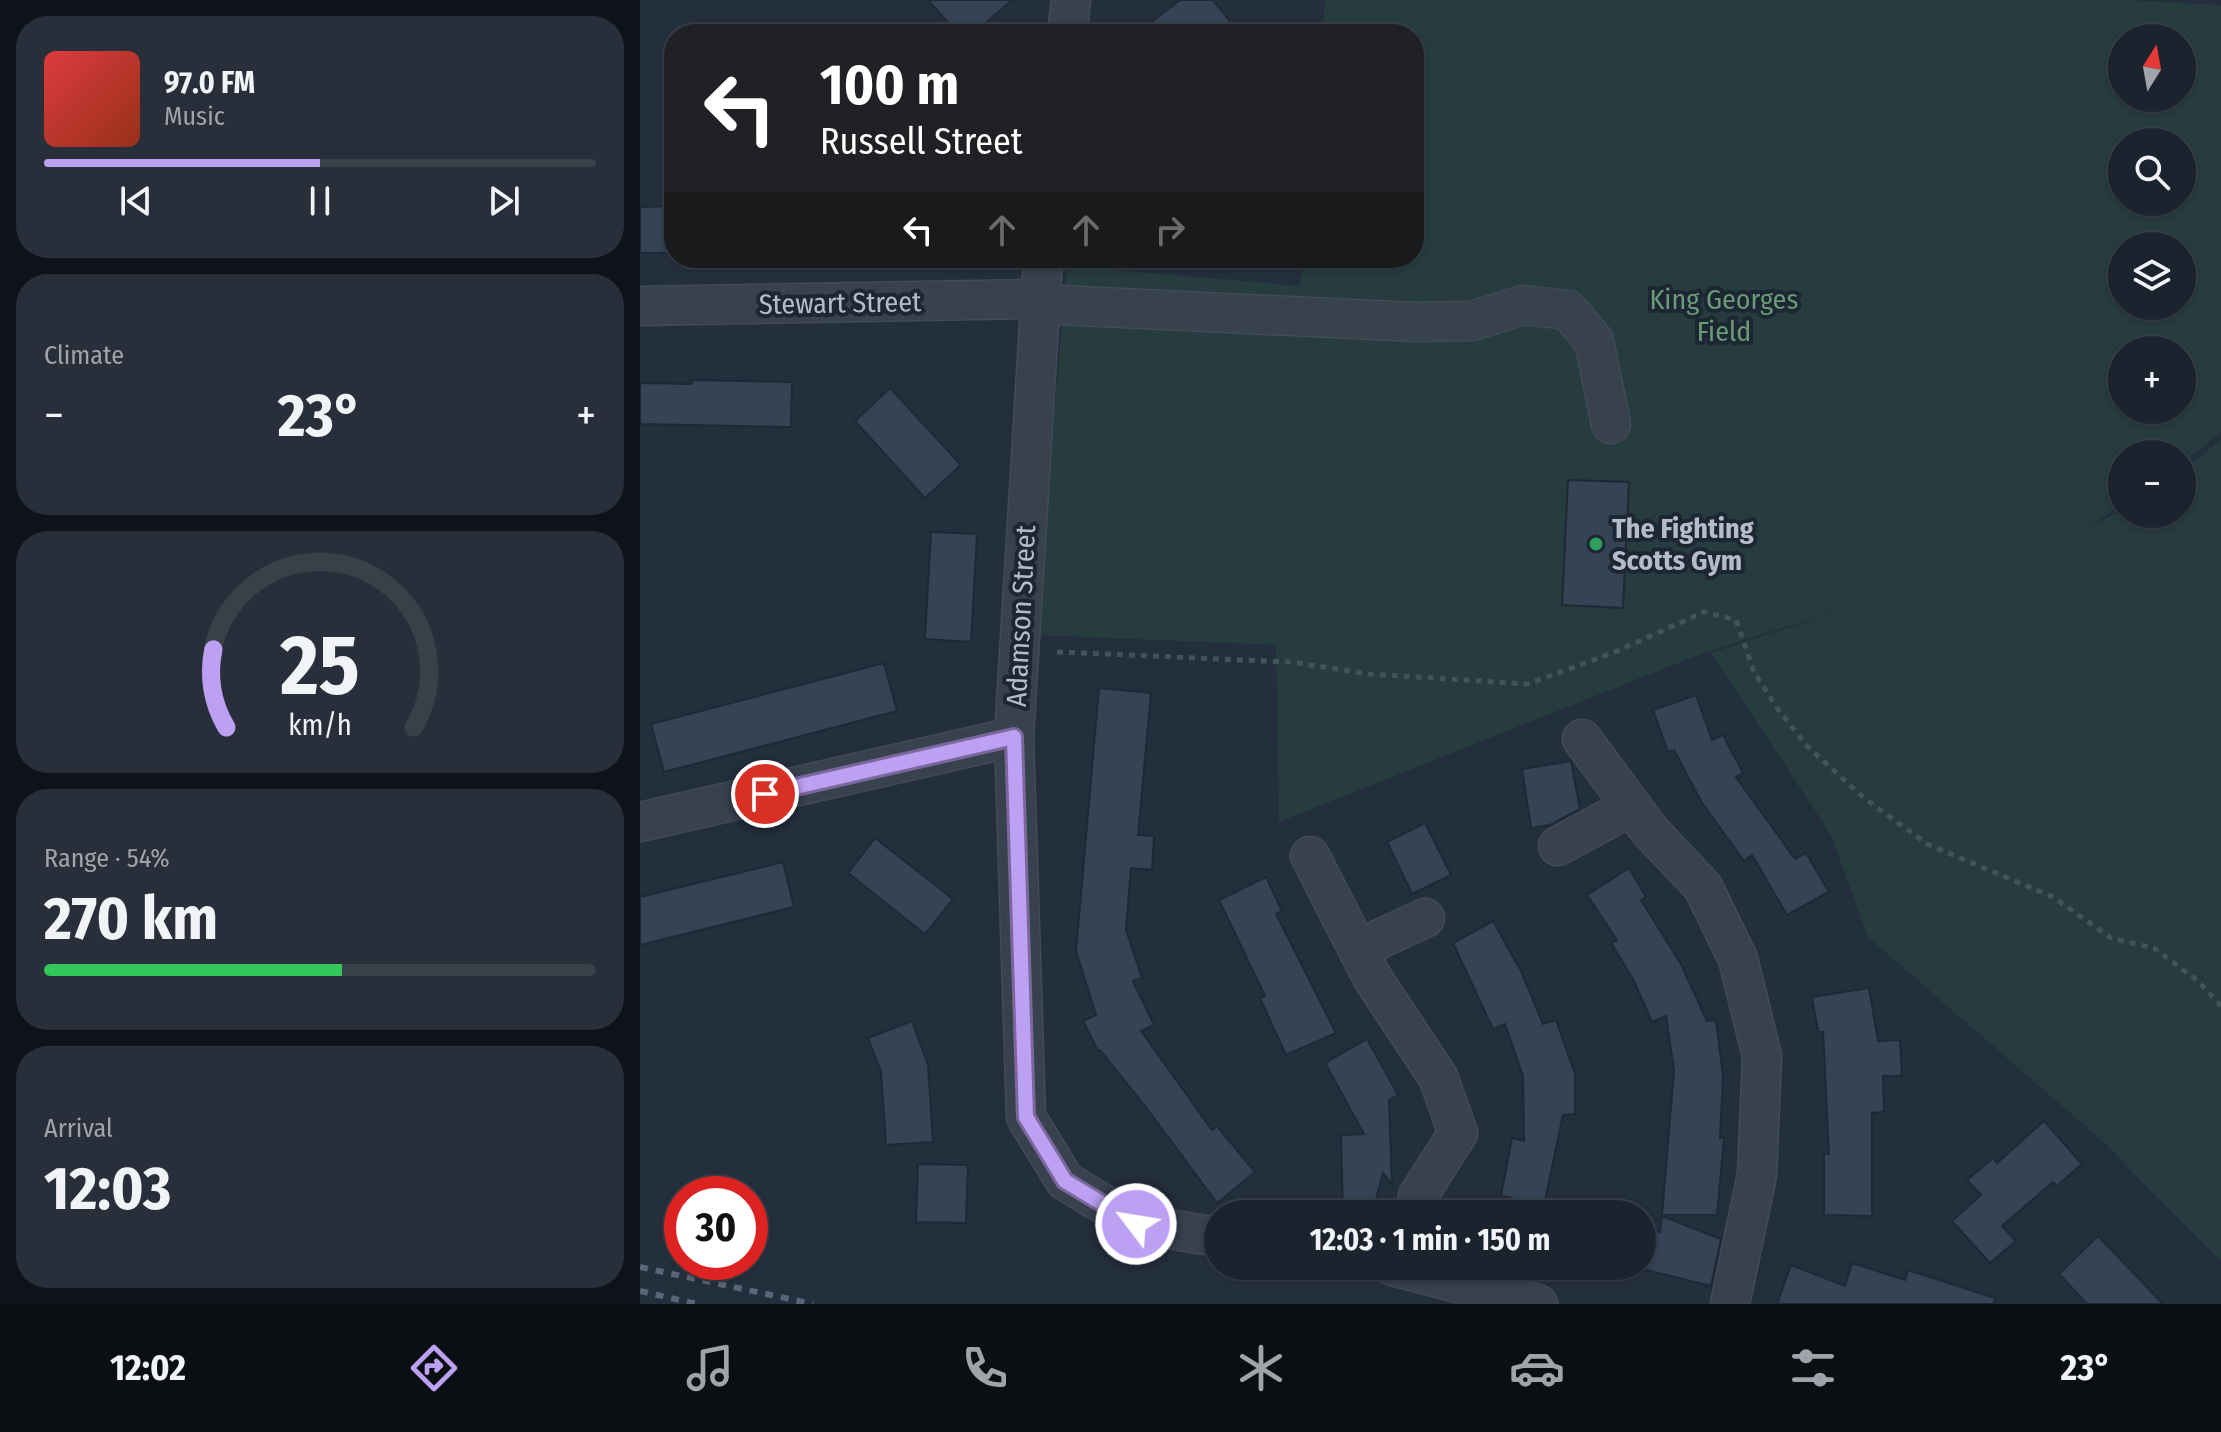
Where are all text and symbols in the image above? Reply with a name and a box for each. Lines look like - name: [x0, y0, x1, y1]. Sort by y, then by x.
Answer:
- north arrow: [2108, 24, 2196, 112]
- map controls: [2108, 24, 2196, 528]
- text: 100 m: [820, 52, 959, 119]
- icon: left: [688, 56, 792, 160]
- text: 97.0 FM: [164, 65, 255, 101]
- text: Music: [164, 101, 225, 132]
- text: Russell Street: [820, 120, 1023, 164]
- button: search: [2108, 128, 2196, 216]
- icon: previous: [114, 179, 158, 223]
- icon: pause: [298, 179, 342, 223]
- icon: next: [482, 179, 526, 223]
- icon: left: [896, 208, 940, 252]
- icon: ahead: [980, 208, 1024, 252]
- icon: ahead: [1064, 208, 1108, 252]
- icon: right: [1148, 208, 1192, 252]
- button: layers: [2108, 232, 2196, 320]
- park label: King Georges Field: [1650, 283, 1798, 348]
- street label: Stewart Street: [758, 285, 922, 321]
- button: +: [2108, 336, 2196, 424]
- text: Climate: [44, 340, 124, 371]
- text: 23°: [278, 380, 362, 452]
- text: −: [44, 389, 64, 442]
- text: +: [576, 389, 596, 442]
- button: −: [2108, 440, 2196, 528]
- place label: The Fighting Scotts Gym: [1612, 512, 1754, 577]
- street label: Adamson Street: [1000, 523, 1042, 708]
- marker: The Fighting Scotts Gym: [1587, 535, 1605, 553]
- text: 25: [279, 616, 360, 716]
- text: km/h: [288, 708, 352, 743]
- pin: [731, 760, 799, 828]
- icon: arrive: [743, 772, 787, 816]
- text: Range · 54%: [44, 843, 170, 874]
- text: 270 km: [44, 883, 218, 955]
- text: Arrival: [44, 1113, 113, 1144]
- text: 12:03: [44, 1153, 171, 1225]
- speed limit sign: 30: [664, 1176, 768, 1280]
- position arrow: [1094, 1182, 1178, 1266]
- text: 12:03 · 1 min · 150 m: [1310, 1222, 1550, 1258]
- icon: directions: [406, 1340, 462, 1396]
- icon: music: [682, 1340, 738, 1396]
- icon: phone: [957, 1340, 1013, 1396]
- icon: climate: [1233, 1340, 1289, 1396]
- icon: car: [1509, 1340, 1565, 1396]
- icon: filters: [1785, 1340, 1841, 1396]
- text: 12:02: [110, 1346, 186, 1390]
- text: 23°: [2061, 1346, 2111, 1390]

